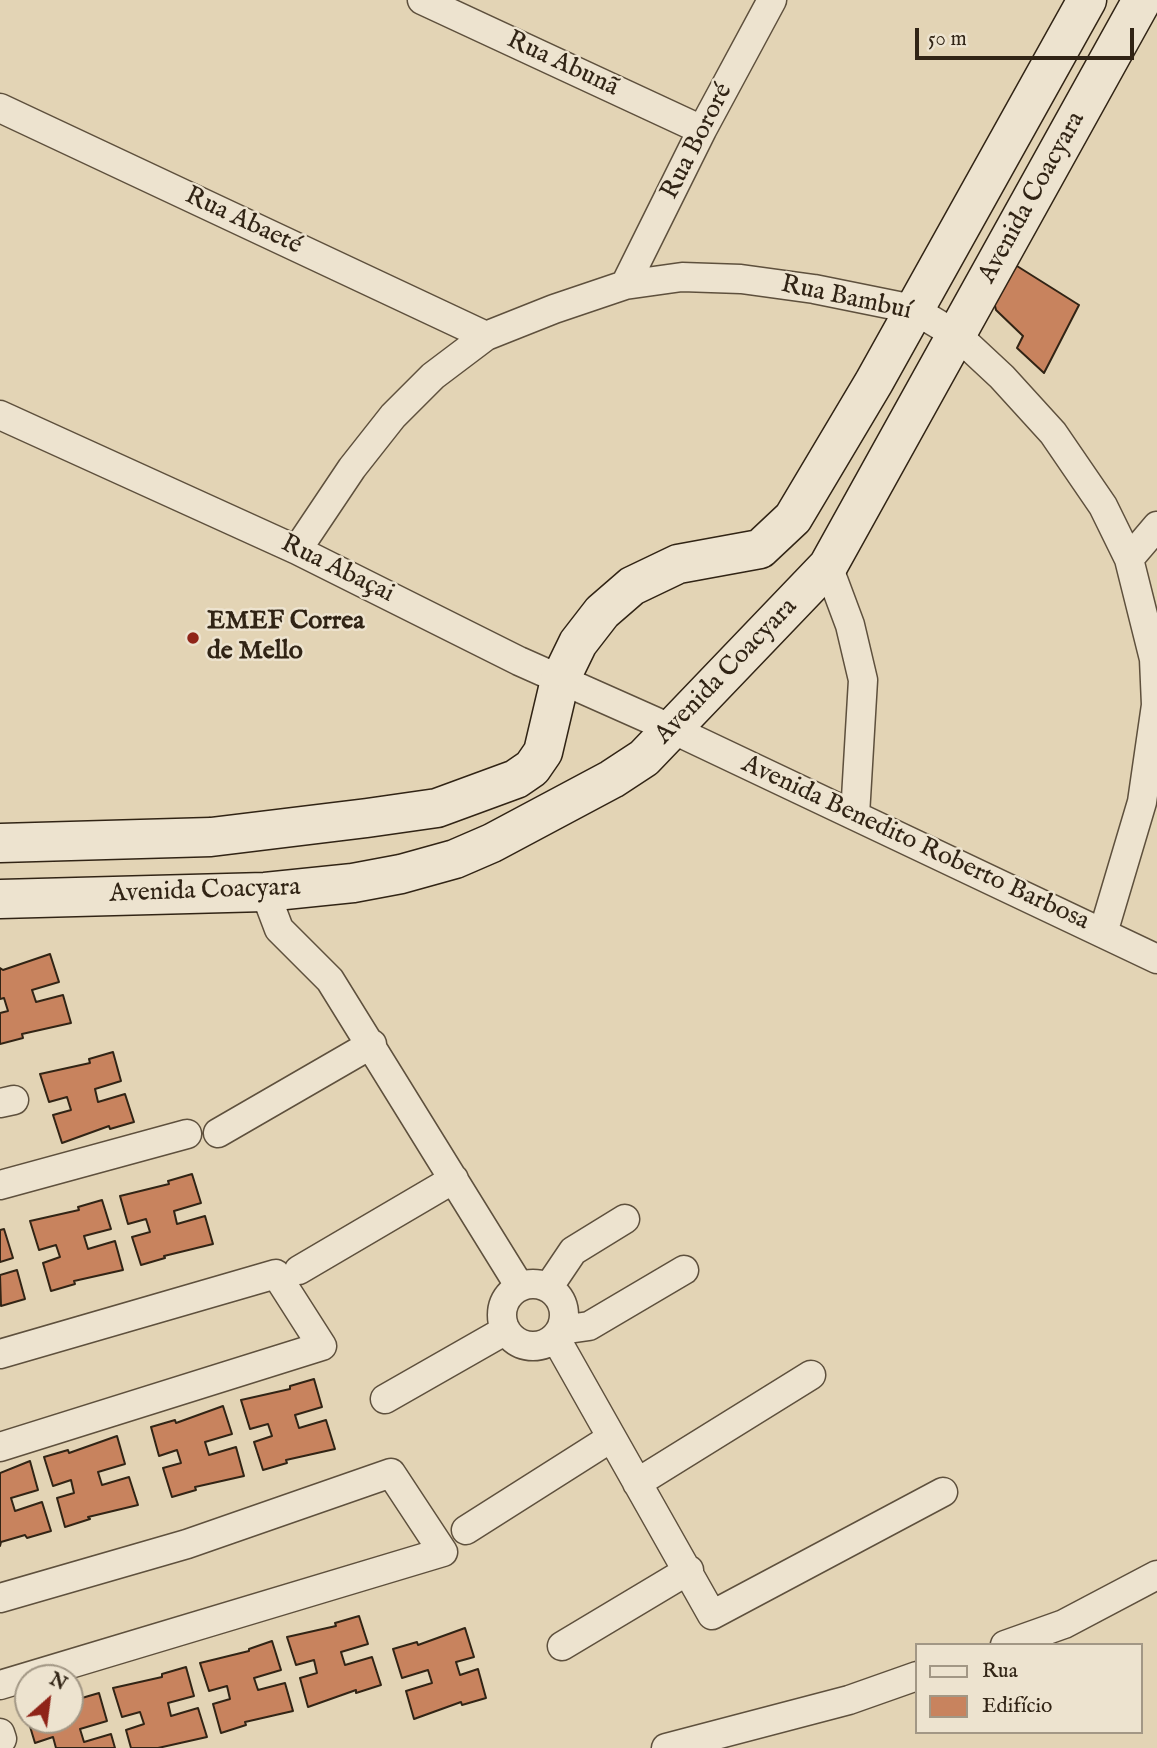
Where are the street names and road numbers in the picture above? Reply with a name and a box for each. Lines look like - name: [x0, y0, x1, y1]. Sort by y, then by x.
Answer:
- street label: Rua Abunã: [501, 26, 623, 104]
- street label: Rua Bororé: [655, 79, 741, 205]
- street label: Avenida Coacyara: [973, 107, 1093, 289]
- street label: Rua Abaeté: [180, 181, 306, 263]
- street label: Rua Bambuí: [778, 270, 914, 328]
- street label: Rua Abaçai: [275, 529, 399, 611]
- street label: Avenida Coacyara: [649, 592, 805, 752]
- street label: Avenida Benedito Roberto Barbosa: [736, 750, 1094, 938]
- street label: Avenida Coacyara: [109, 873, 301, 911]

